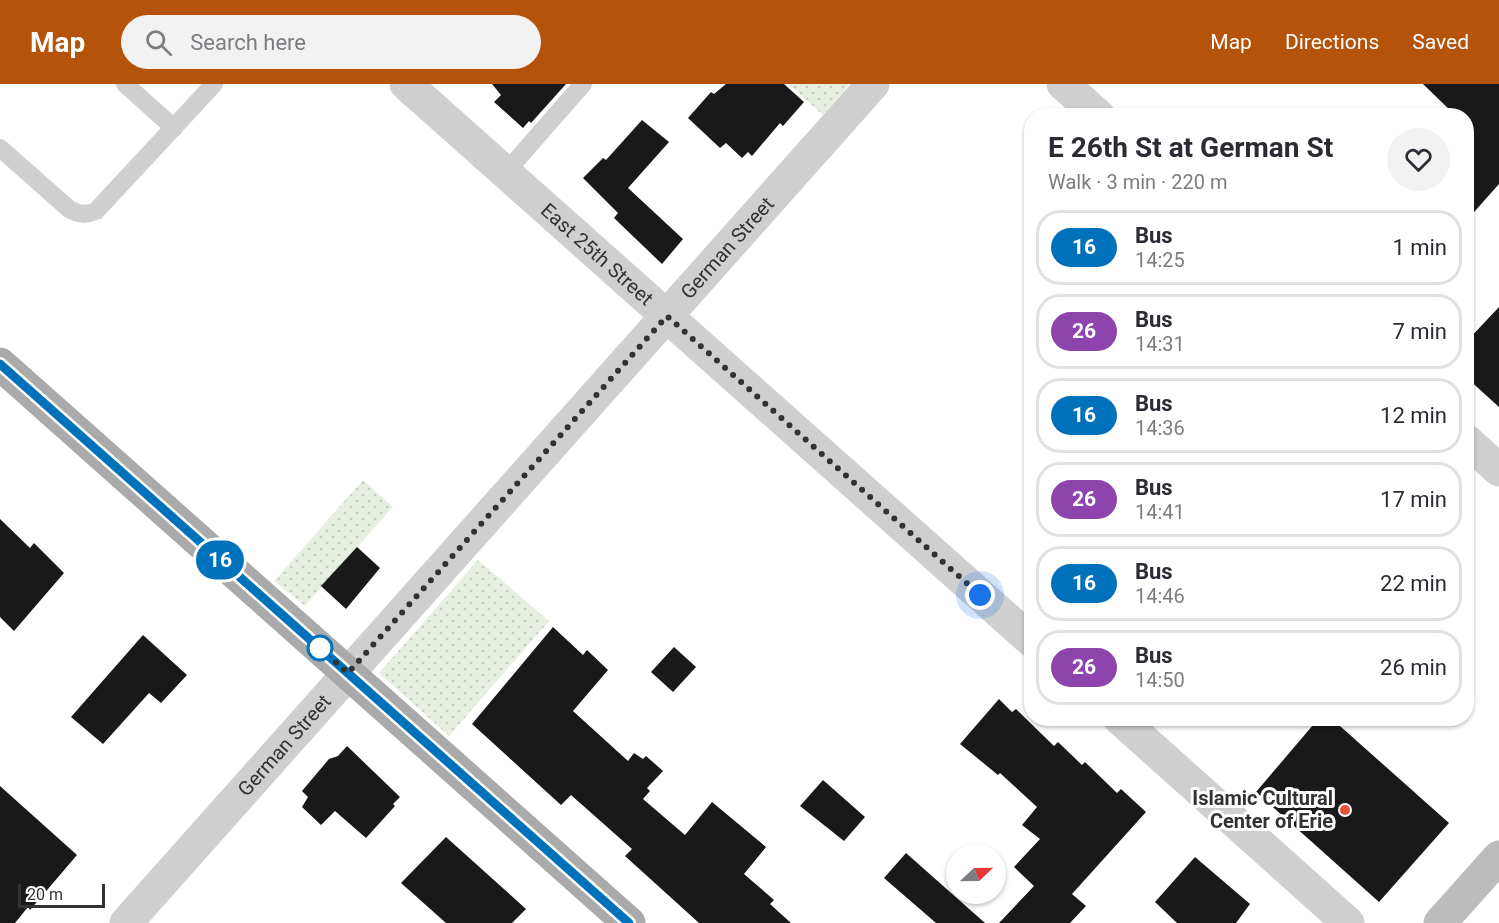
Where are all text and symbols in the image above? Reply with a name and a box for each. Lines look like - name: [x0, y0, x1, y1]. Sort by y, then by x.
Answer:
- search box: [121, 15, 541, 69]
- text: Map: [30, 26, 85, 59]
- icon: search: [142, 26, 175, 59]
- text: Search here: [190, 30, 306, 55]
- text: Map: [1210, 30, 1252, 54]
- text: Directions: [1285, 30, 1379, 54]
- text: Saved: [1412, 30, 1469, 54]
- button: heart: [1387, 128, 1450, 191]
- text: E 26th St at German St: [1048, 131, 1333, 164]
- text: Walk · 3 min · 220 m: [1048, 170, 1227, 194]
- street label: German Street: [676, 192, 779, 304]
- street label: East 25th Street: [536, 198, 658, 310]
- text: Bus: [1135, 223, 1173, 248]
- text: 16: [1072, 235, 1096, 259]
- text: 1 min: [1392, 235, 1447, 260]
- text: 14:25: [1135, 248, 1185, 272]
- text: Bus: [1135, 307, 1173, 332]
- text: 26: [1072, 319, 1096, 343]
- text: 7 min: [1392, 319, 1447, 344]
- text: 14:31: [1135, 332, 1185, 356]
- text: Bus: [1135, 391, 1173, 416]
- text: 16: [1072, 403, 1096, 427]
- text: 12 min: [1380, 403, 1447, 428]
- text: 14:36: [1135, 416, 1185, 440]
- text: Bus: [1135, 475, 1173, 500]
- text: 26: [1072, 487, 1096, 511]
- text: 17 min: [1380, 487, 1447, 512]
- text: 14:41: [1135, 500, 1185, 524]
- line badge: 16: [193, 540, 247, 580]
- text: 16: [208, 548, 232, 572]
- text: Bus: [1135, 559, 1173, 584]
- text: 16: [1072, 571, 1096, 595]
- text: 22 min: [1380, 571, 1447, 596]
- your location: [965, 580, 995, 610]
- text: 14:46: [1135, 584, 1185, 608]
- unlabelled marker: [307, 635, 333, 661]
- text: Bus: [1135, 643, 1173, 668]
- text: 26: [1072, 655, 1096, 679]
- text: 26 min: [1380, 655, 1447, 680]
- text: 14:50: [1135, 668, 1185, 692]
- street label: German Street: [233, 689, 336, 801]
- place label: Islamic Cultural Center of Erie: [1192, 786, 1333, 833]
- marker: Islamic Cultural Center of Erie: [1338, 803, 1352, 817]
- north arrow: [946, 844, 1006, 904]
- map controls: [946, 844, 1006, 904]
- scale bar: [18, 881, 105, 908]
- text: 20 m: [27, 885, 63, 904]

